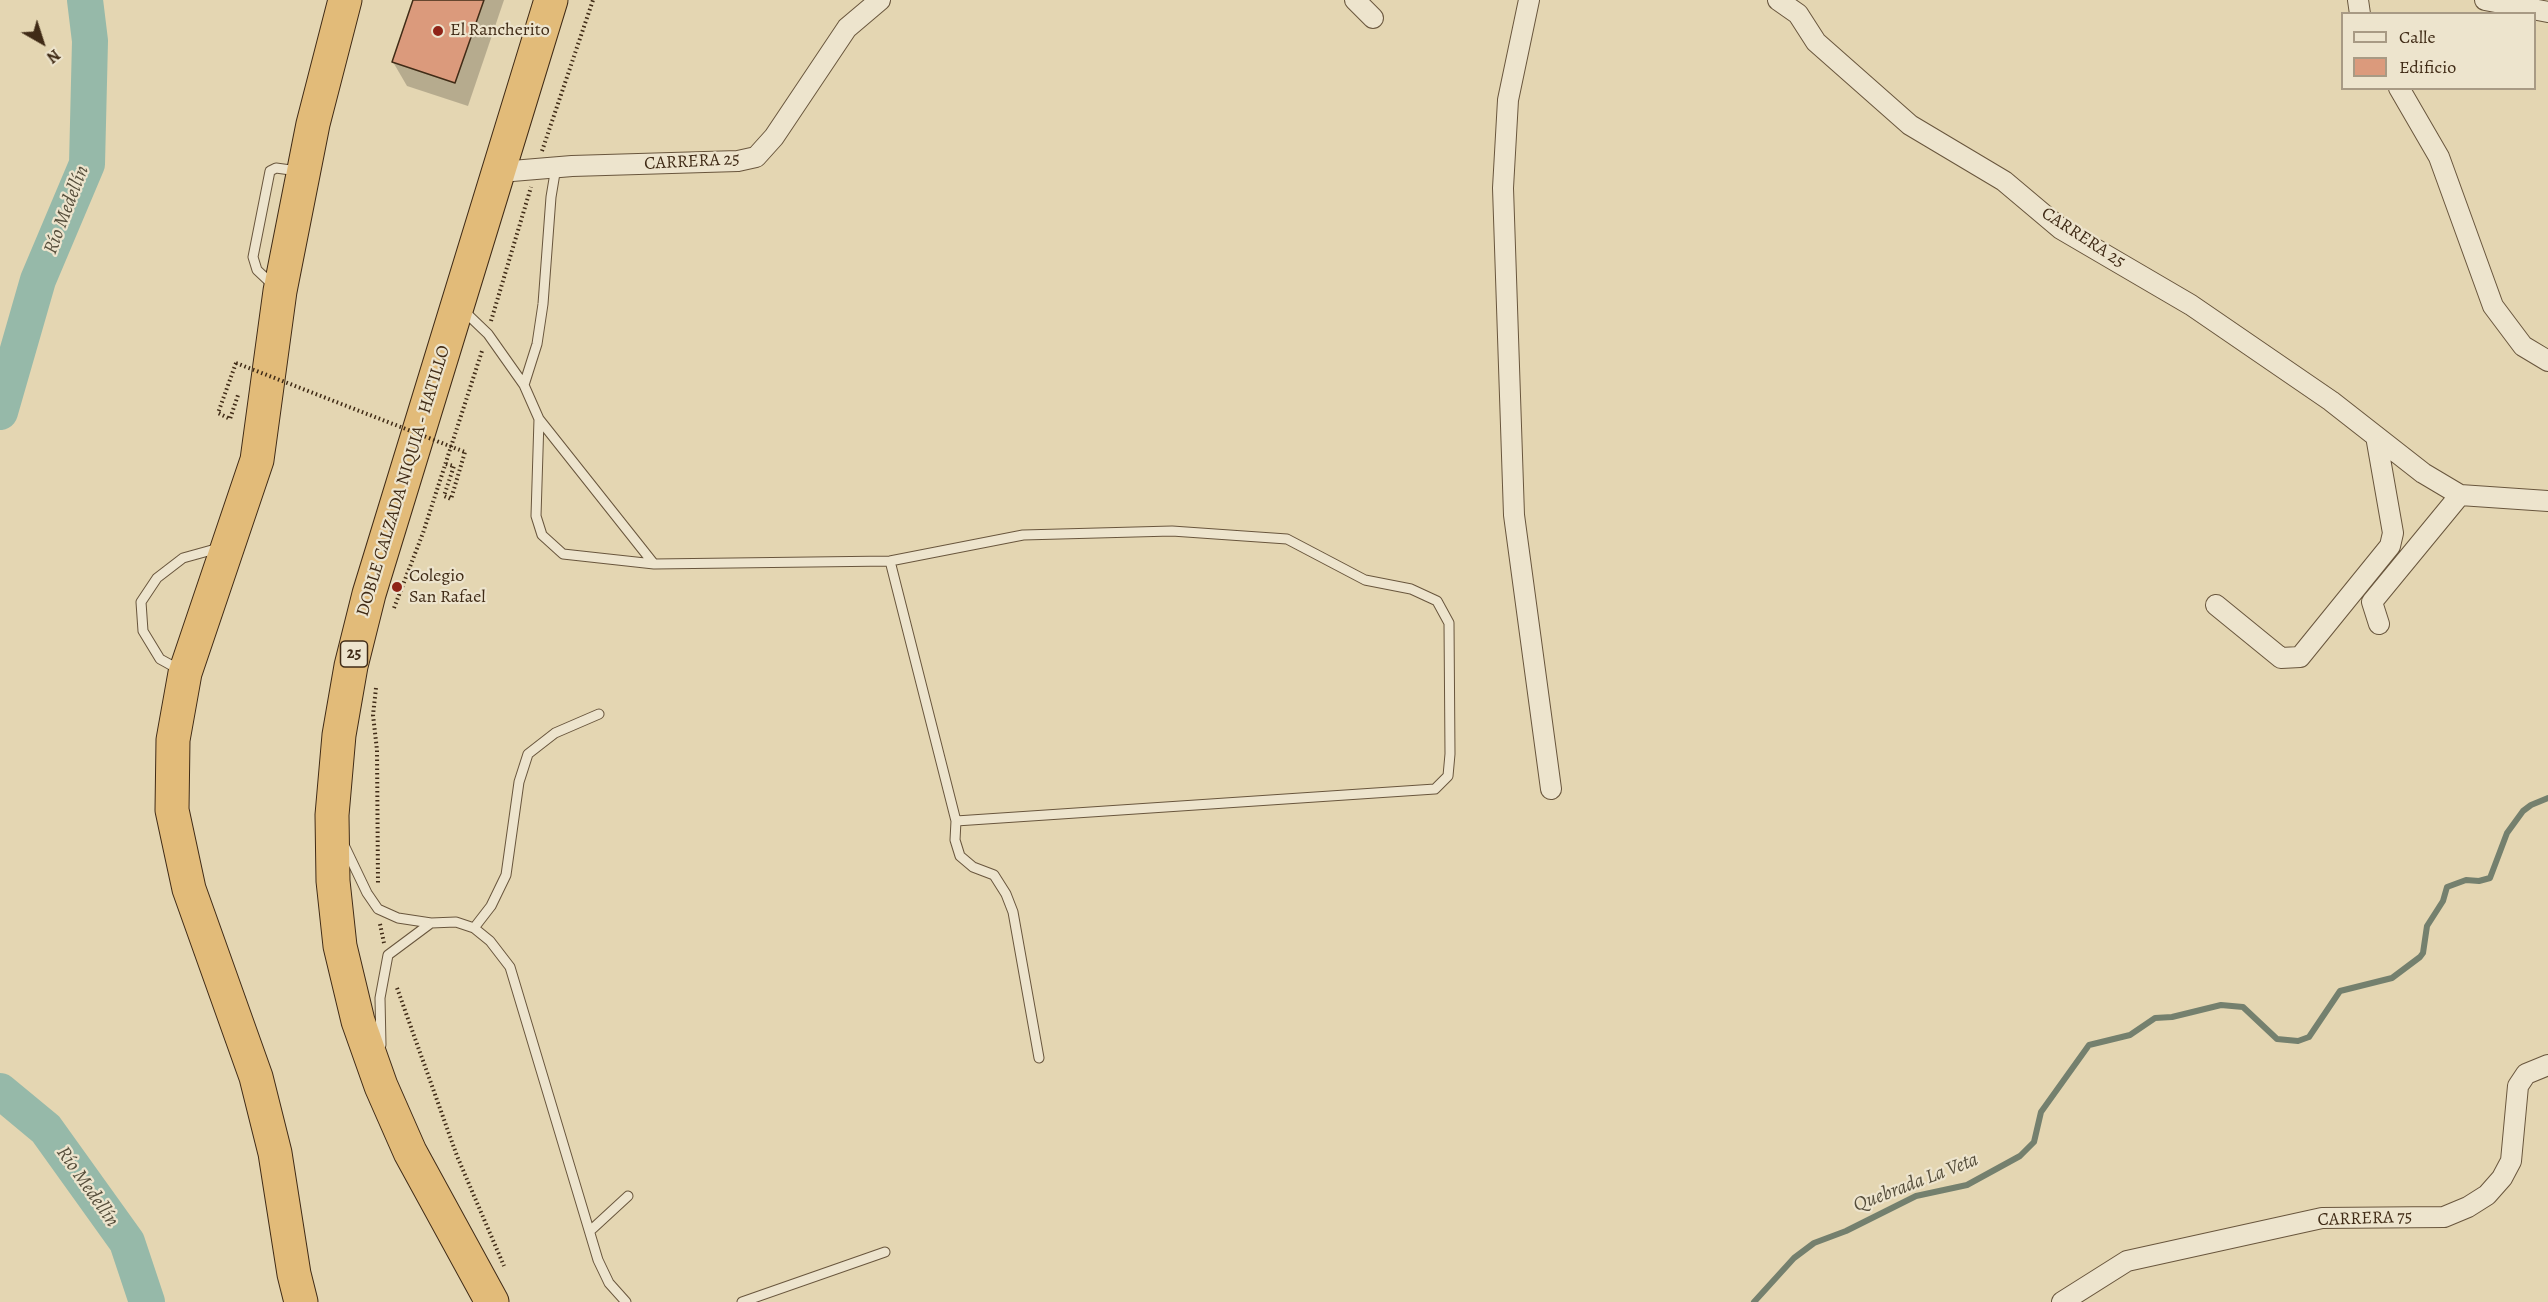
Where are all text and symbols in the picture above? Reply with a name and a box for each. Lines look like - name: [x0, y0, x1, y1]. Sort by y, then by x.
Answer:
- north arrow: [12, 12, 72, 72]
- legend: [2341, 12, 2536, 90]
- place label: El Rancherito: [450, 20, 550, 42]
- marker: El Rancherito: [431, 24, 445, 38]
- text: Calle: [2399, 25, 2436, 49]
- text: N: [42, 44, 65, 68]
- text: Edificio: [2399, 55, 2456, 79]
- street label: CARRERA 25: [644, 149, 740, 175]
- water label: Río Medellín: [39, 162, 95, 258]
- street label: CARRERA 25: [2037, 203, 2129, 273]
- street label: DOBLE CALZADA NIQUIA - HATILLO: [352, 343, 456, 619]
- place label: Colegio San Rafael: [409, 566, 486, 608]
- marker: Colegio San Rafael: [390, 580, 404, 594]
- road number: 25: [340, 641, 368, 667]
- water label: Río Medellín: [51, 1142, 123, 1232]
- water label: Quebrada La Veta: [1850, 1148, 1982, 1218]
- street label: CARRERA 75: [2317, 1207, 2413, 1231]

